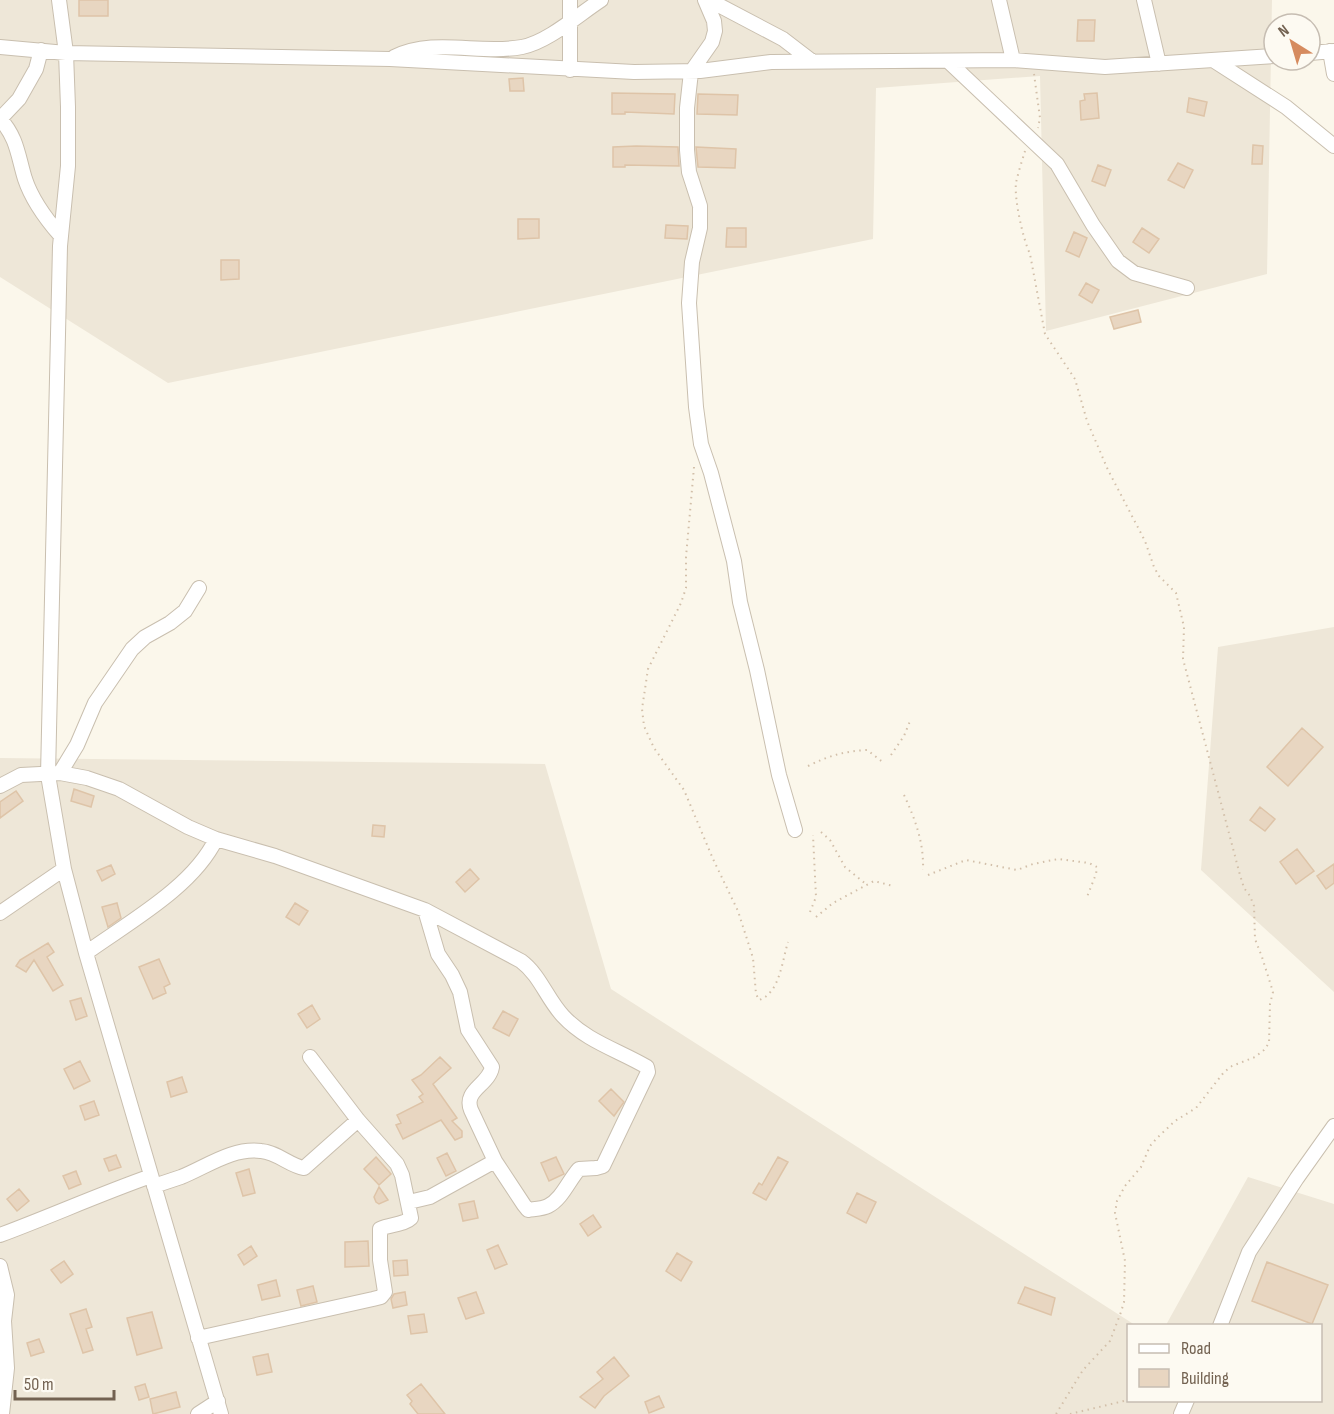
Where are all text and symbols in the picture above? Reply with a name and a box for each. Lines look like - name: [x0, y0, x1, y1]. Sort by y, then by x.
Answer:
- north arrow: [1262, 12, 1322, 72]
- text: N: [1275, 21, 1293, 41]
- legend: [1127, 1324, 1322, 1402]
- text: Road: [1181, 1338, 1211, 1359]
- scale bar: [15, 1363, 114, 1401]
- text: Building: [1181, 1368, 1229, 1389]
- text: 50 m: [24, 1374, 54, 1395]

